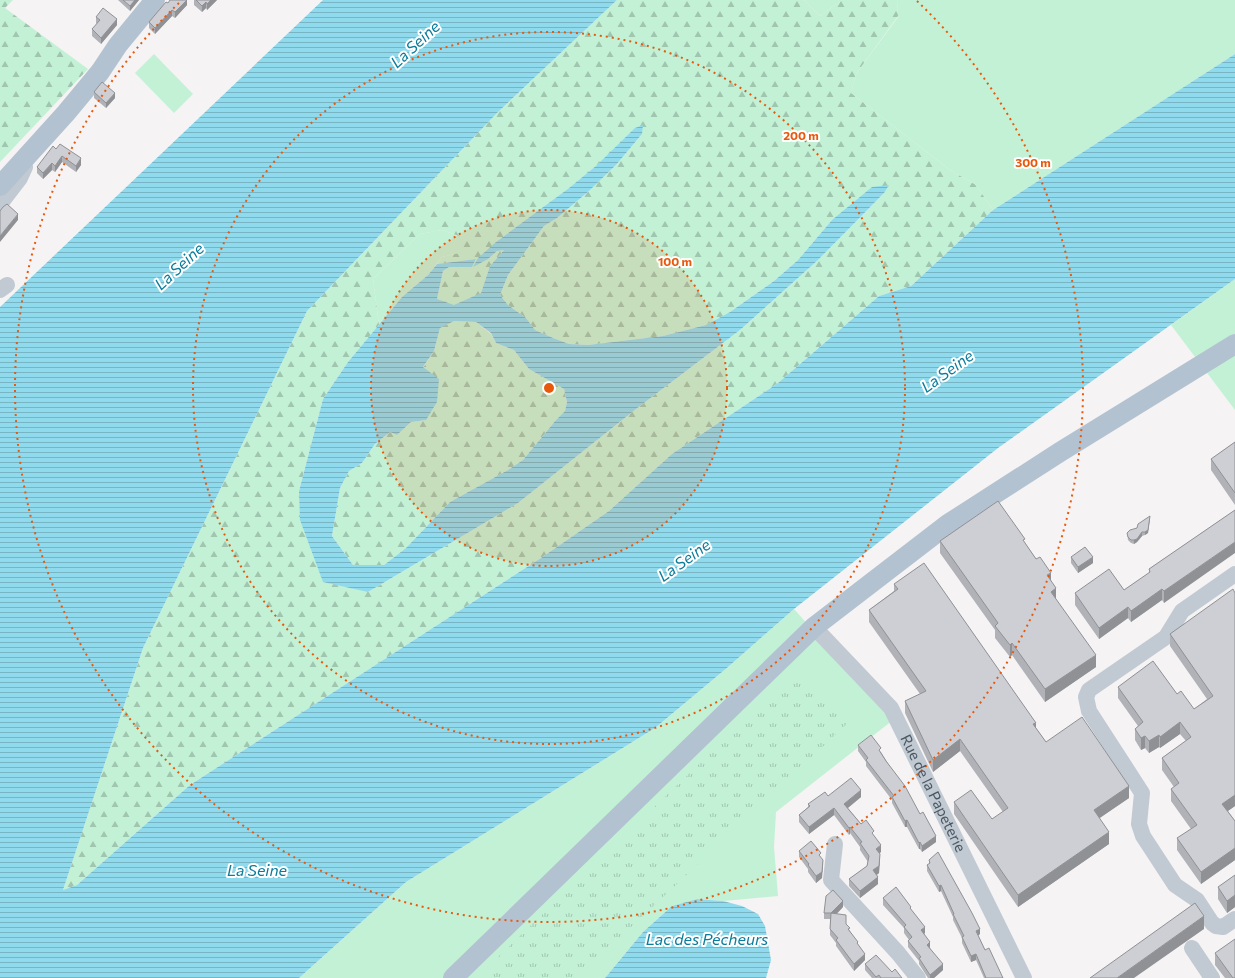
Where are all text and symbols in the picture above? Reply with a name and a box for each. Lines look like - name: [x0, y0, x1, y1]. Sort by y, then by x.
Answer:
- water label: La Seine: [386, 16, 444, 71]
- text: 200 m: [783, 128, 819, 142]
- text: 300 m: [1015, 155, 1051, 169]
- water label: La Seine: [150, 238, 208, 293]
- text: 100 m: [658, 254, 692, 268]
- water label: La Seine: [917, 345, 977, 396]
- centre of rings: [542, 381, 556, 395]
- water label: La Seine: [654, 534, 714, 585]
- street label: Rue de la Papeterie: [897, 731, 971, 855]
- water label: La Seine: [227, 860, 288, 879]
- water label: Lac des Pécheurs: [646, 929, 768, 948]

